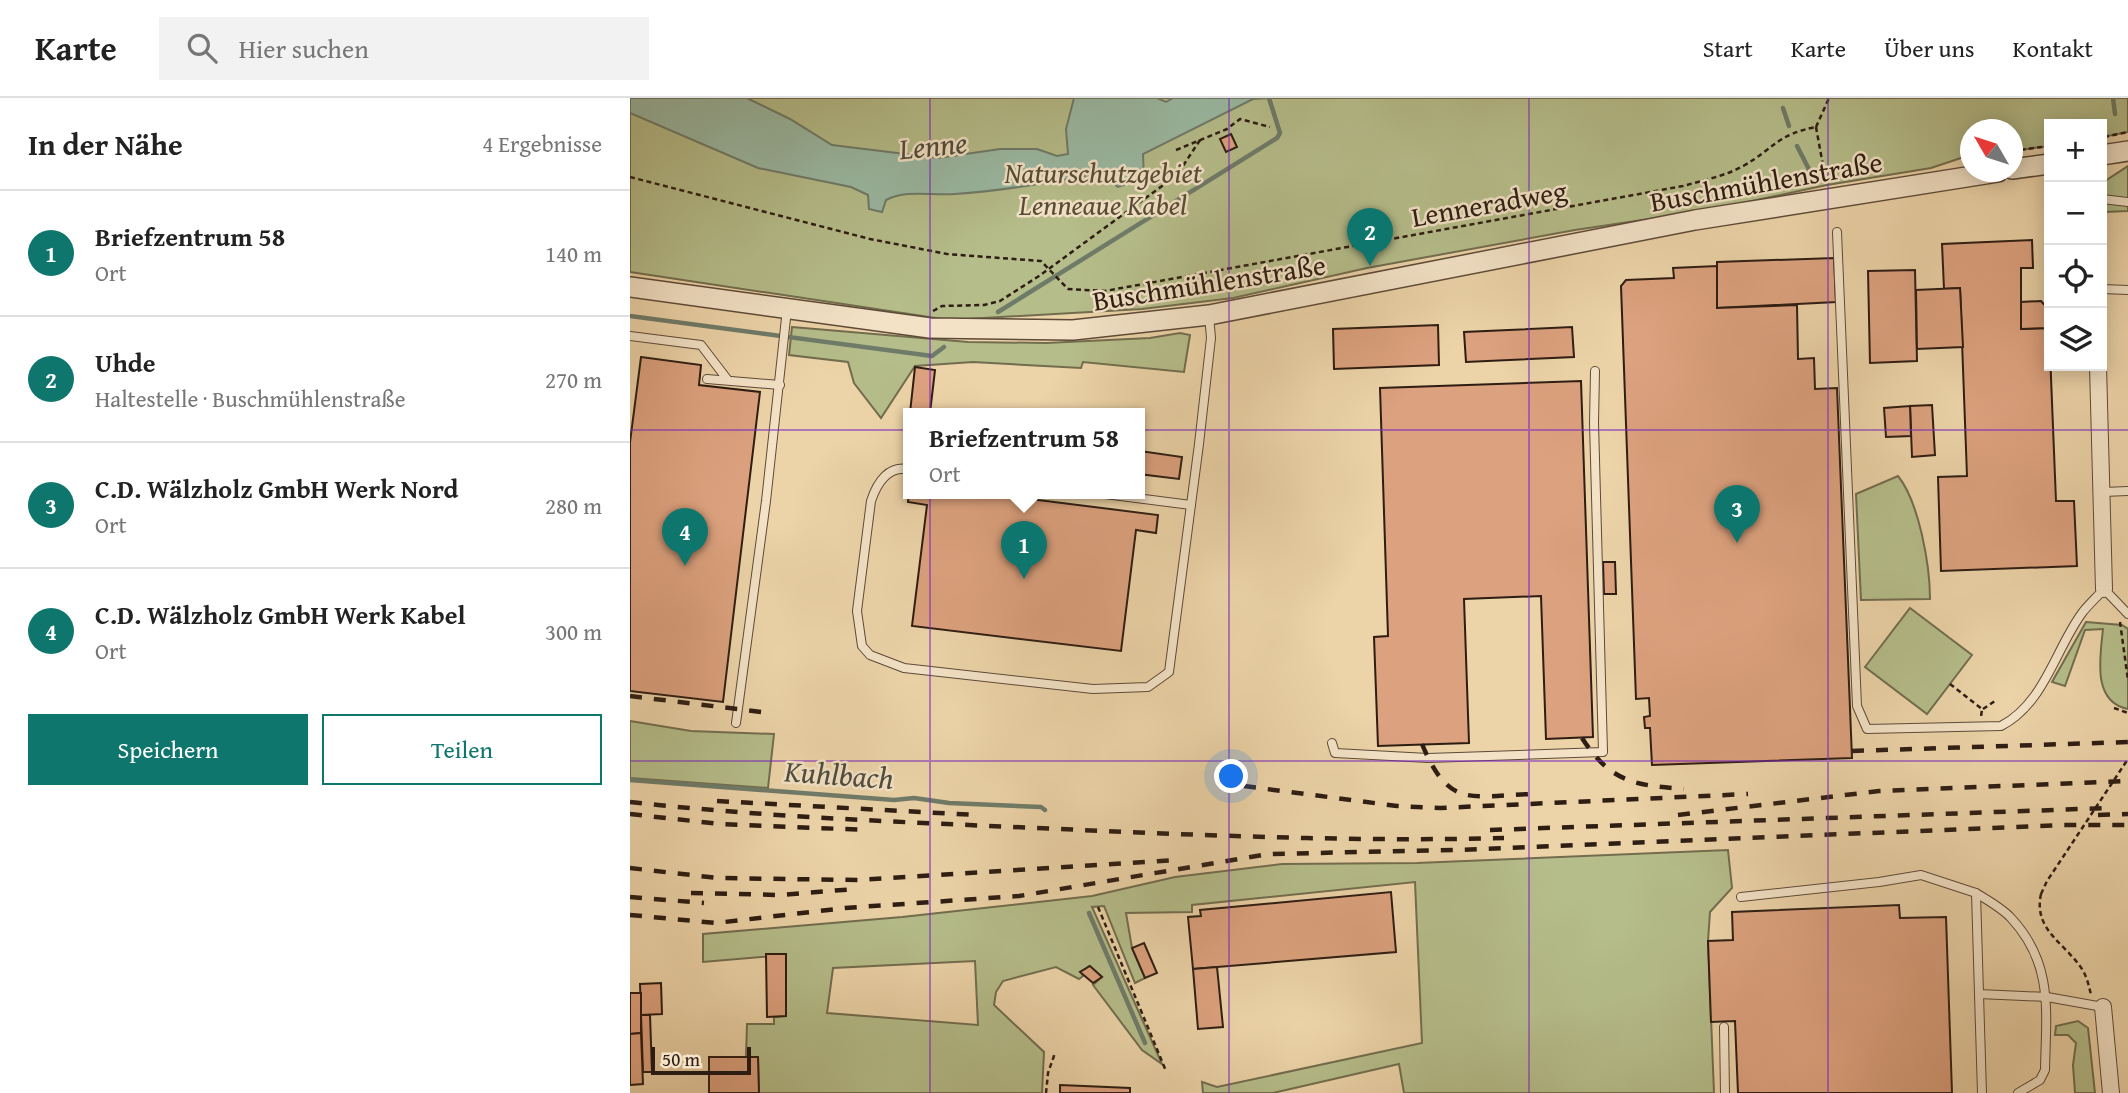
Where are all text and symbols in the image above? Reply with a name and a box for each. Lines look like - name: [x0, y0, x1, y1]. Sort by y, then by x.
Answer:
- search box: [159, 17, 649, 80]
- text: Karte: [35, 24, 117, 72]
- icon: search: [183, 29, 221, 67]
- text: Hier suchen: [239, 29, 369, 68]
- text: Start: [1703, 31, 1753, 66]
- text: Karte: [1791, 31, 1846, 66]
- text: Über uns: [1884, 31, 1975, 66]
- text: Kontakt: [2013, 31, 2093, 66]
- north arrow: [1960, 119, 2023, 182]
- map controls: [2044, 119, 2107, 371]
- button: +: [2044, 119, 2107, 182]
- water label: Lenne: [896, 120, 969, 171]
- text: In der Nähe: [28, 122, 183, 166]
- text: 4 Ergebnisse: [482, 127, 602, 160]
- street label: Buschmühlenstraße: [1647, 140, 1885, 222]
- park label: Naturschutzgebiet Lenneaue Kabel: [1003, 152, 1203, 225]
- street label: Lenneradweg: [1408, 169, 1570, 237]
- button: −: [2044, 182, 2107, 245]
- pin: 2: [1347, 208, 1393, 266]
- text: Briefzentrum 58: [95, 217, 285, 256]
- text: 1: [45, 237, 57, 270]
- text: 140 m: [545, 237, 602, 270]
- street label: Buschmühlenstraße: [1090, 243, 1328, 321]
- button: locate: [2044, 245, 2107, 308]
- text: Ort: [95, 256, 127, 289]
- button: layers: [2044, 308, 2107, 371]
- text: Uhde: [95, 343, 156, 382]
- text: 2: [45, 363, 57, 396]
- text: 270 m: [545, 363, 602, 396]
- text: Haltestelle · Buschmühlenstraße: [95, 382, 406, 415]
- popup: [903, 408, 1145, 499]
- text: Briefzentrum 58: [929, 418, 1119, 457]
- text: Ort: [929, 457, 961, 490]
- text: C.D. Wälzholz GmbH Werk Nord: [95, 469, 459, 508]
- pin: 3: [1714, 485, 1760, 543]
- text: 3: [45, 489, 57, 522]
- text: 280 m: [545, 489, 602, 522]
- text: Ort: [95, 508, 127, 541]
- pin: 4: [662, 508, 708, 566]
- pin: 1: [1001, 521, 1047, 579]
- text: C.D. Wälzholz GmbH Werk Kabel: [95, 595, 465, 634]
- text: 4: [45, 615, 57, 648]
- text: 300 m: [545, 615, 602, 648]
- text: Ort: [95, 634, 127, 667]
- button: Speichern: [28, 714, 308, 785]
- button: Teilen: [322, 714, 602, 785]
- water label: Kuhlbach: [782, 748, 895, 800]
- your location: [1214, 759, 1248, 793]
- scale bar: [651, 1044, 751, 1076]
- text: 50 m: [662, 1045, 700, 1073]

